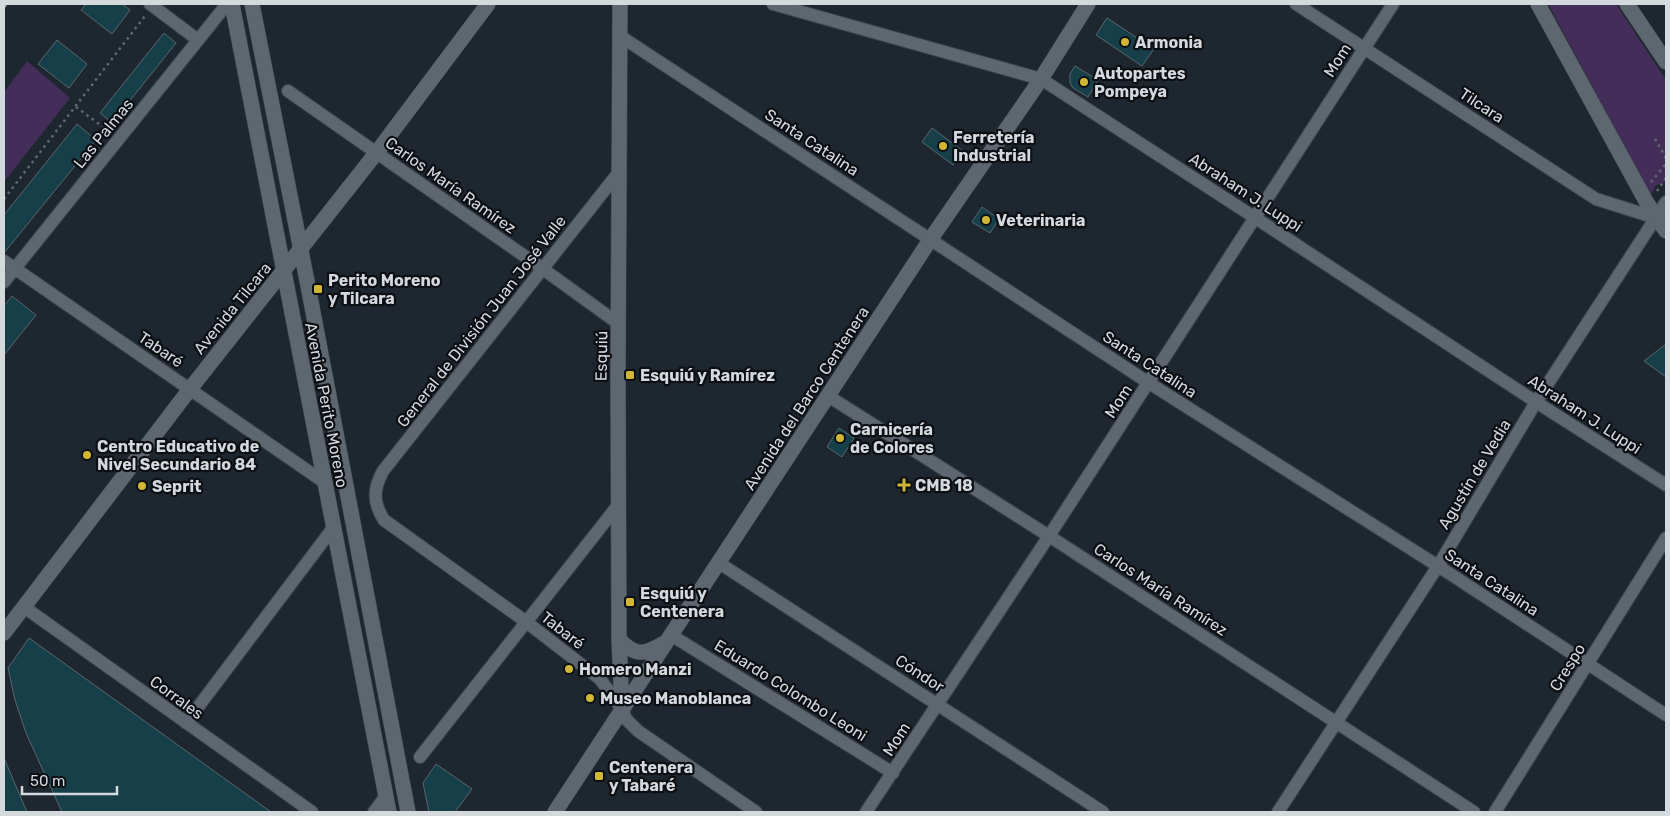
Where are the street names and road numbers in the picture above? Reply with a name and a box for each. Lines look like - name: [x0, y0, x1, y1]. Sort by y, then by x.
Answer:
- street label: Mom: [1320, 40, 1355, 81]
- street label: Tilcara: [1456, 84, 1508, 127]
- street label: Las Palmas: [70, 95, 137, 172]
- street label: Santa Catalina: [761, 105, 862, 180]
- street label: Carlos María Ramírez: [382, 133, 520, 238]
- street label: Abraham J. Luppi: [1186, 149, 1306, 236]
- street label: General de División Juan José Valle: [393, 212, 570, 431]
- street label: Avenida Tilcara: [190, 259, 275, 358]
- street label: Avenida del Barco Centenera: [740, 303, 873, 494]
- street label: Avenida Perito Moreno: [301, 321, 352, 489]
- street label: Santa Catalina: [1099, 327, 1200, 402]
- street label: Tabaré: [135, 328, 187, 371]
- street label: Esquiú: [592, 331, 611, 381]
- street label: Abraham J. Luppi: [1525, 371, 1645, 458]
- street label: Mom: [1101, 381, 1136, 422]
- street label: Agustín de Vedia: [1434, 416, 1515, 533]
- street label: Carlos María Ramírez: [1090, 539, 1231, 640]
- street label: Santa Catalina: [1441, 545, 1542, 620]
- street label: Tabaré: [537, 608, 588, 653]
- street label: Eduardo Colombo Leoni: [711, 636, 871, 745]
- street label: Crespo: [1545, 640, 1589, 695]
- street label: Cóndor: [892, 651, 948, 696]
- street label: Corrales: [146, 672, 207, 723]
- street label: Mom: [879, 719, 914, 760]

